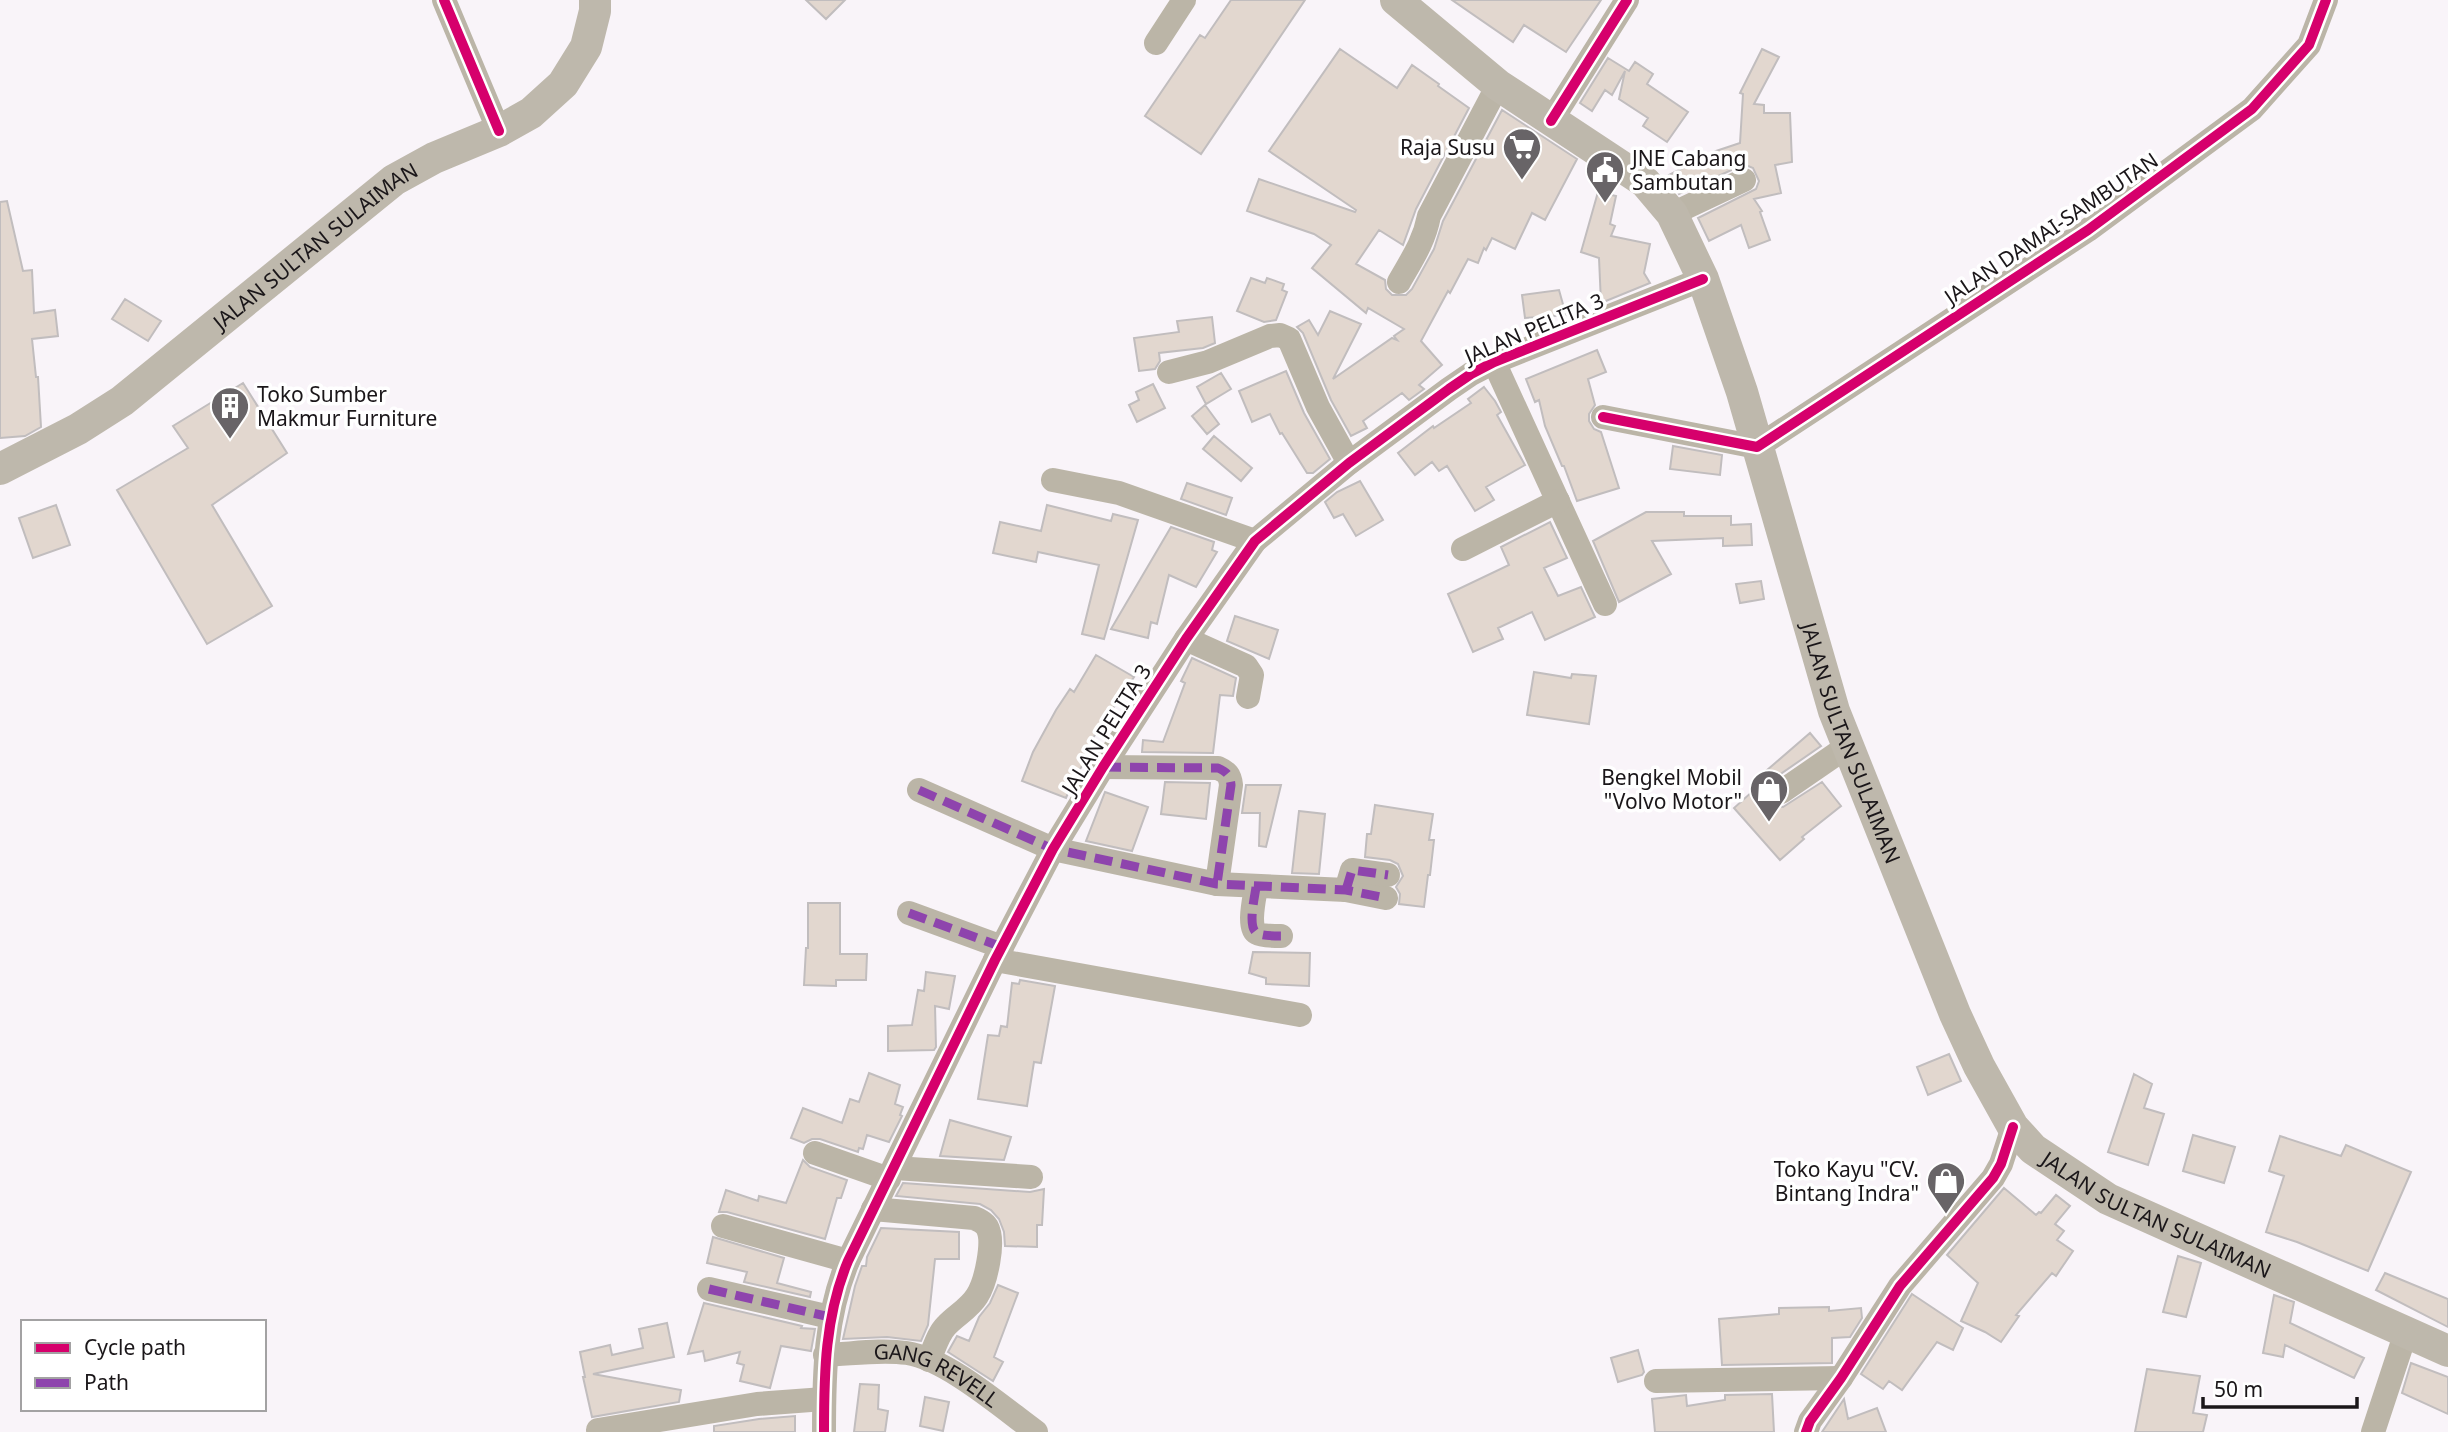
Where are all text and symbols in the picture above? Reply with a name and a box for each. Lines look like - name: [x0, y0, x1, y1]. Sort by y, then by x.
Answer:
- supermarket icon: Raja Susu: [1501, 126, 1543, 181]
- place label: Raja Susu: [1400, 133, 1495, 161]
- place label: JNE Cabang Sambutan: [1630, 144, 1746, 196]
- street label: JALAN DAMAI-SAMBUTAN: [1937, 146, 2163, 311]
- public building icon: JNE Cabang Sambutan: [1584, 149, 1626, 204]
- street label: JALAN SULTAN SULAIMAN: [205, 156, 423, 337]
- street label: JALAN PELITA 3: [1458, 286, 1608, 371]
- place label: Toko Sumber Makmur Furniture: [257, 380, 437, 432]
- building icon: Toko Sumber Makmur Furniture: [209, 385, 251, 440]
- street label: JALAN SULTAN SULAIMAN: [1795, 617, 1907, 868]
- street label: JALAN PELITA 3: [1054, 659, 1157, 801]
- place label: Bengkel Mobil "Volvo Motor": [1601, 763, 1742, 815]
- shop icon: Bengkel Mobil "Volvo Motor": [1748, 768, 1790, 823]
- street label: JALAN SULTAN SULAIMAN: [2035, 1144, 2276, 1284]
- place label: Toko Kayu "CV. Bintang Indra": [1774, 1155, 1919, 1207]
- shop icon: Toko Kayu "CV. Bintang Indra": [1925, 1160, 1967, 1215]
- legend: [21, 1320, 266, 1411]
- text: Cycle path: [84, 1333, 186, 1361]
- street label: GANG REVELL: [873, 1337, 1005, 1413]
- scale bar: [2203, 1366, 2357, 1410]
- text: Path: [84, 1368, 129, 1396]
- text: 50 m: [2214, 1375, 2263, 1403]

